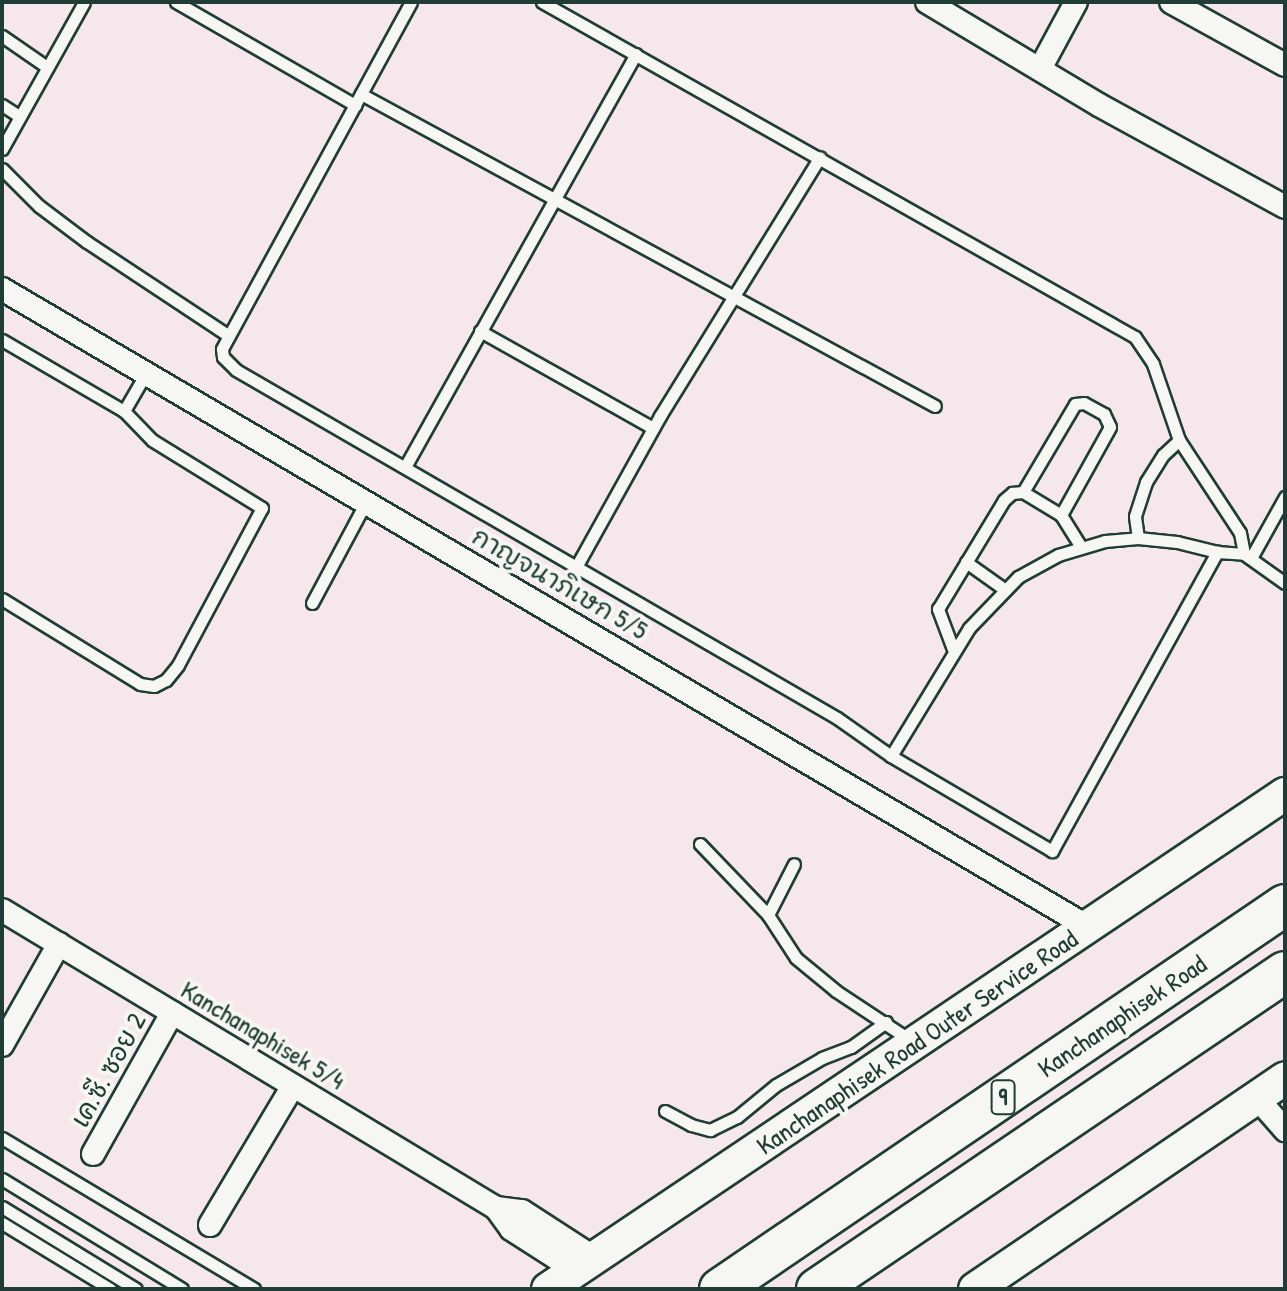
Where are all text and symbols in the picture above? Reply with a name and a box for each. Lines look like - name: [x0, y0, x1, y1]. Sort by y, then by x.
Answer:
- street label: กาญจนาภิเษก 5/5: [467, 520, 653, 646]
- street label: Kanchanaphisek Road Outer Service Road: [751, 923, 1083, 1161]
- street label: Kanchanaphisek Road: [1032, 948, 1212, 1084]
- street label: Kanchanaphisek 5/4: [175, 974, 351, 1096]
- street label: เค.ซี. ซอย 2: [64, 1007, 152, 1133]
- road number: 9: [989, 1077, 1017, 1117]

